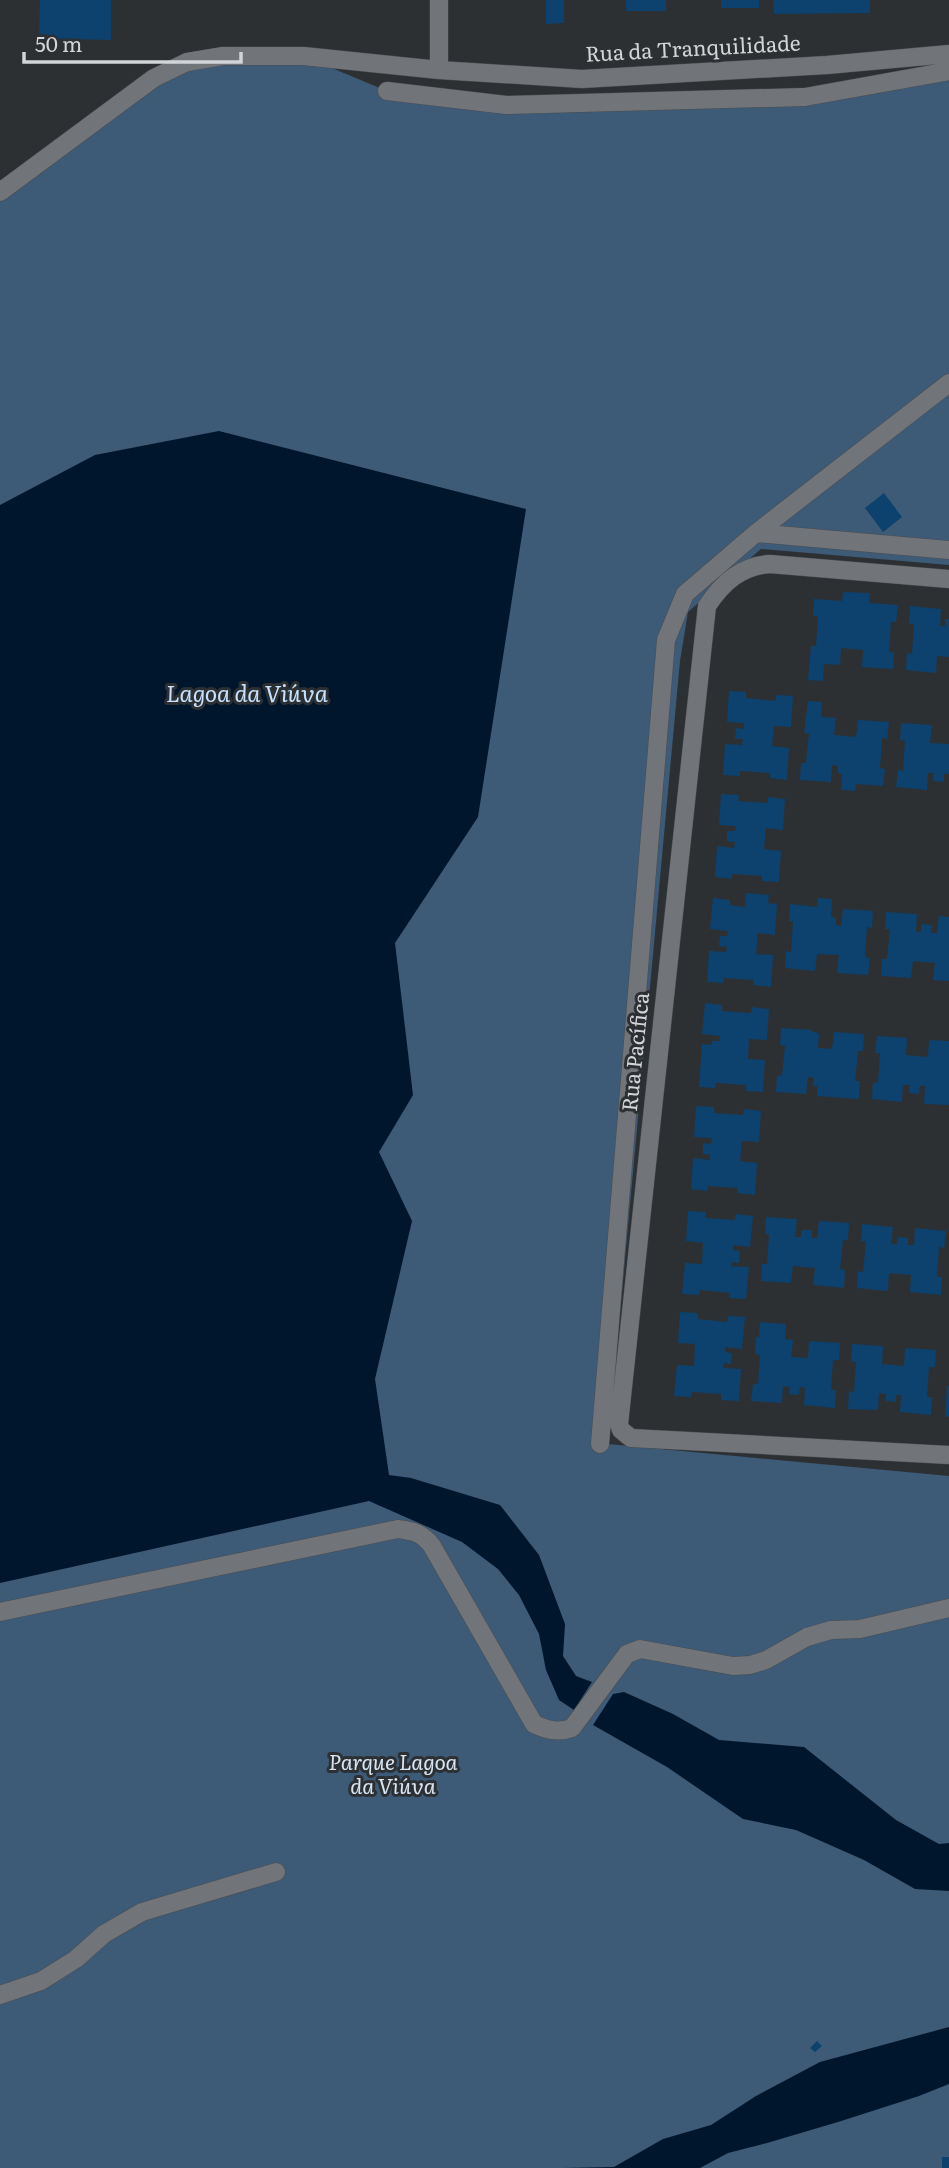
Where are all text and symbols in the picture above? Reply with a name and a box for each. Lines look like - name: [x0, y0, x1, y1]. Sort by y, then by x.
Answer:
- scale bar: [24, 21, 242, 65]
- street label: Rua da Tranquilidade: [584, 25, 801, 68]
- text: 50 m: [35, 27, 82, 58]
- water label: Lagoa da Viúva: [166, 675, 328, 709]
- street label: Rua Pacífica: [612, 990, 655, 1113]
- park label: Parque Lagoa da Viúva: [329, 1745, 457, 1800]

